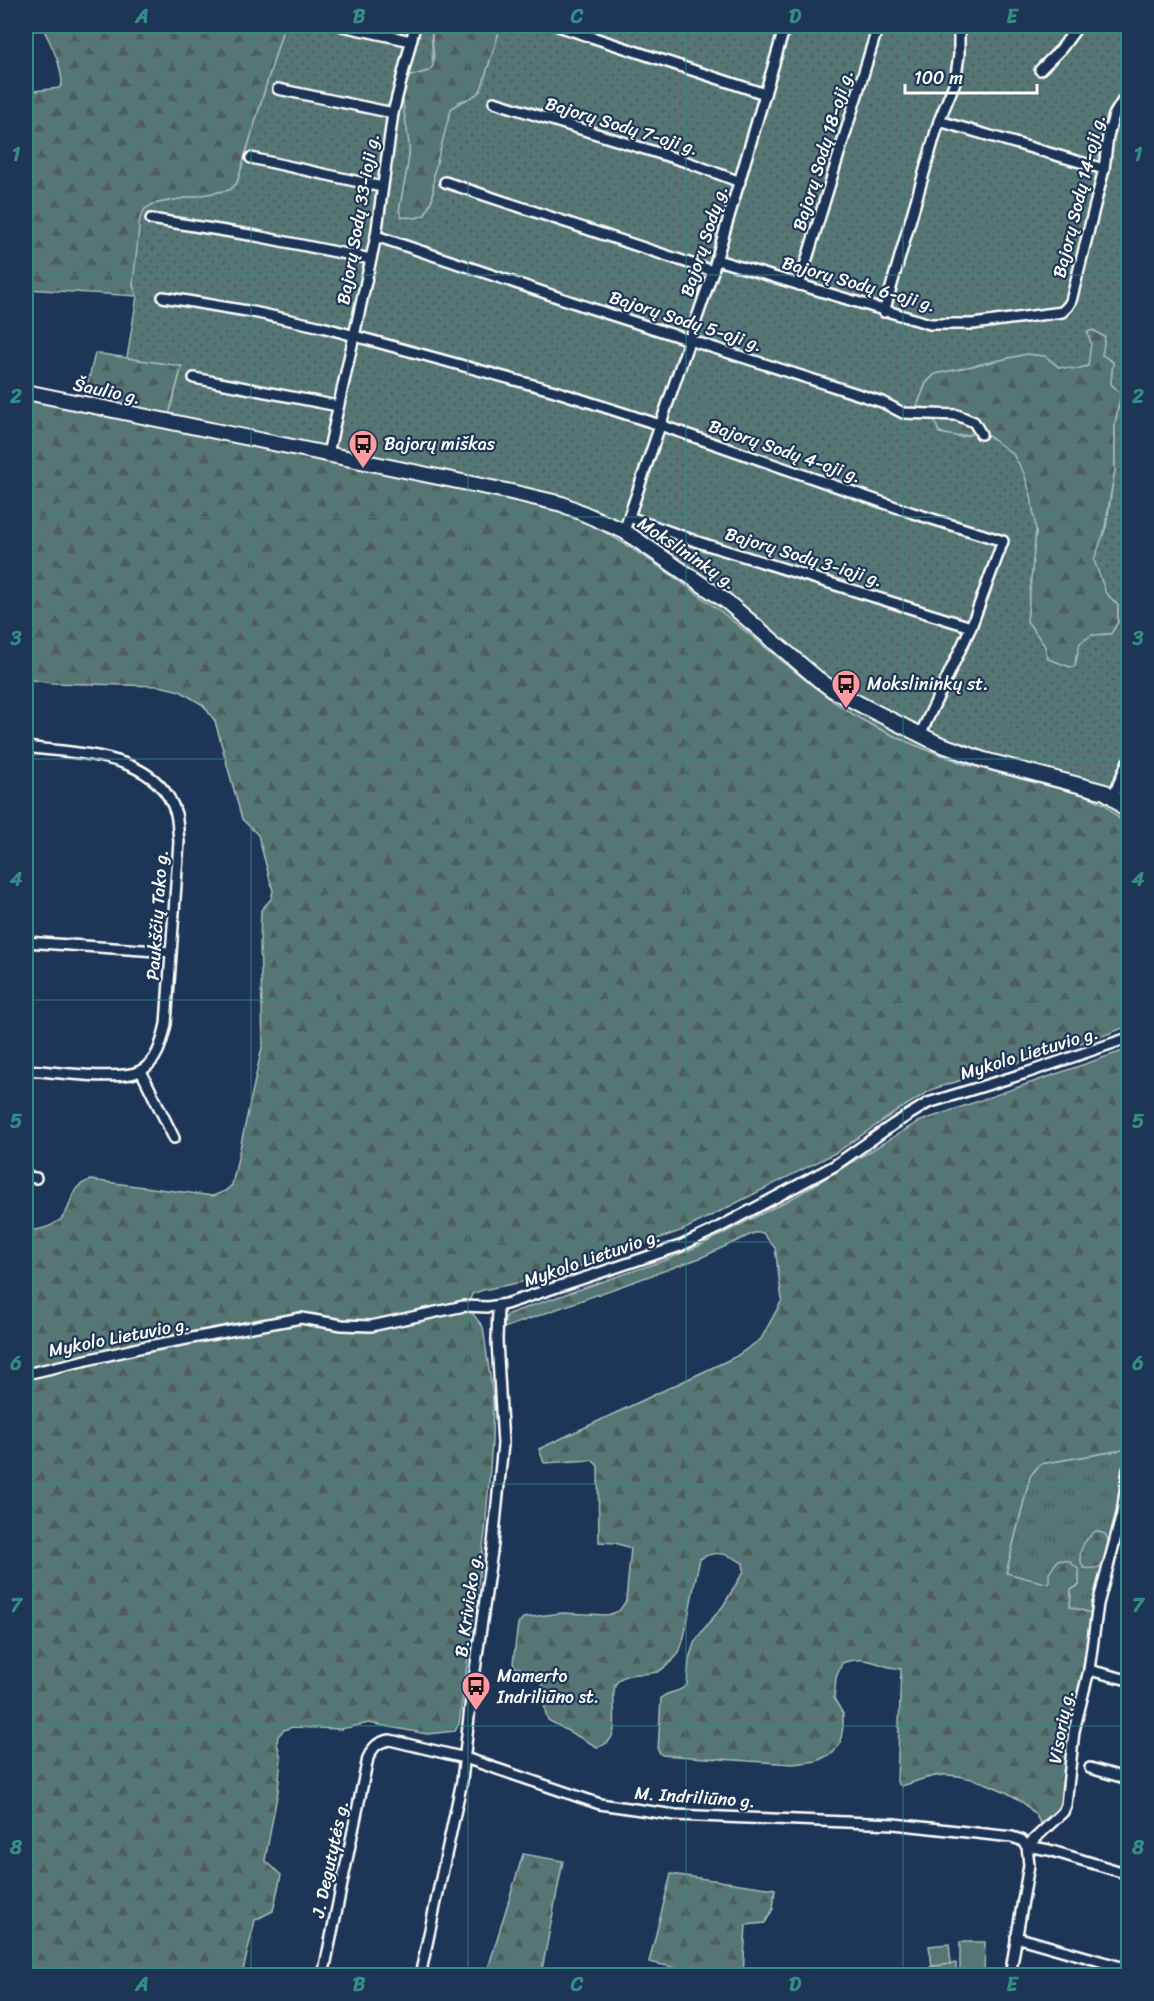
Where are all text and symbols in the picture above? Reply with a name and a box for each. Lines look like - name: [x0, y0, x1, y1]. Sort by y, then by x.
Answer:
- text: A: [134, 0, 149, 34]
- text: B: [353, 0, 366, 34]
- text: C: [570, 0, 584, 34]
- text: D: [789, 0, 802, 34]
- text: E: [1006, 0, 1019, 34]
- scale bar: [905, 57, 1037, 95]
- text: 100 m: [914, 62, 963, 94]
- street label: Bajorų Sodų 18-oji g.: [783, 65, 863, 235]
- street label: Bajorų Sodų 7-oji g.: [541, 87, 703, 165]
- street label: Bajorų Sodų 14-oji g.: [1043, 111, 1115, 281]
- street label: Bajorų Sodų 33-ioji g.: [327, 131, 389, 307]
- text: 1: [12, 137, 21, 172]
- text: 1: [1134, 137, 1143, 172]
- street label: Bajorų Sodų g.: [671, 181, 737, 301]
- street label: Bajorų Sodų 6-oji g.: [778, 247, 940, 321]
- street label: Bajorų Sodų 5-oji g.: [605, 281, 767, 361]
- street label: Šaulio g.: [70, 368, 144, 414]
- text: 2: [9, 379, 22, 414]
- text: 2: [1131, 379, 1144, 414]
- street label: Bajorų Sodų 4-oji g.: [704, 410, 866, 492]
- bus stop icon: Bajorų miškas: [347, 428, 379, 470]
- place label: Bajorų miškas: [384, 428, 496, 460]
- street label: Mokslininkų g.: [631, 508, 743, 598]
- street label: Bajorų Sodų 3-ioji g.: [721, 518, 887, 596]
- text: 3: [10, 621, 22, 656]
- text: 3: [1132, 621, 1144, 656]
- bus stop icon: Mokslininkų st.: [830, 668, 862, 710]
- place label: Mokslininkų st.: [867, 668, 989, 700]
- street label: Paukščių Tako g.: [136, 849, 178, 981]
- text: 4: [9, 862, 23, 897]
- text: 4: [1131, 862, 1145, 897]
- street label: Mykolo Lietuvio g.: [956, 1017, 1102, 1089]
- text: 5: [10, 1104, 22, 1139]
- text: 5: [1132, 1104, 1144, 1139]
- street label: Mykolo Lietuvio g.: [519, 1220, 665, 1296]
- street label: Mykolo Lietuvio g.: [46, 1308, 192, 1366]
- text: 6: [9, 1346, 22, 1381]
- text: 6: [1131, 1346, 1144, 1381]
- street label: B. Krivicko g.: [445, 1551, 491, 1659]
- text: 7: [10, 1588, 23, 1623]
- text: 7: [1132, 1588, 1145, 1623]
- place label: Mamerto Indriliūno st.: [496, 1660, 599, 1713]
- bus stop icon: Mamerto Indriliūno st.: [460, 1670, 492, 1712]
- street label: Visorių g.: [1039, 1688, 1083, 1766]
- street label: M. Indriliūno g.: [634, 1777, 756, 1817]
- street label: J. Degutytės g.: [302, 1797, 358, 1922]
- text: 8: [9, 1830, 23, 1865]
- text: 8: [1131, 1830, 1145, 1865]
- text: A: [134, 1967, 149, 2001]
- text: B: [353, 1967, 366, 2001]
- text: C: [570, 1967, 584, 2001]
- text: D: [789, 1967, 802, 2001]
- text: E: [1006, 1967, 1019, 2001]

